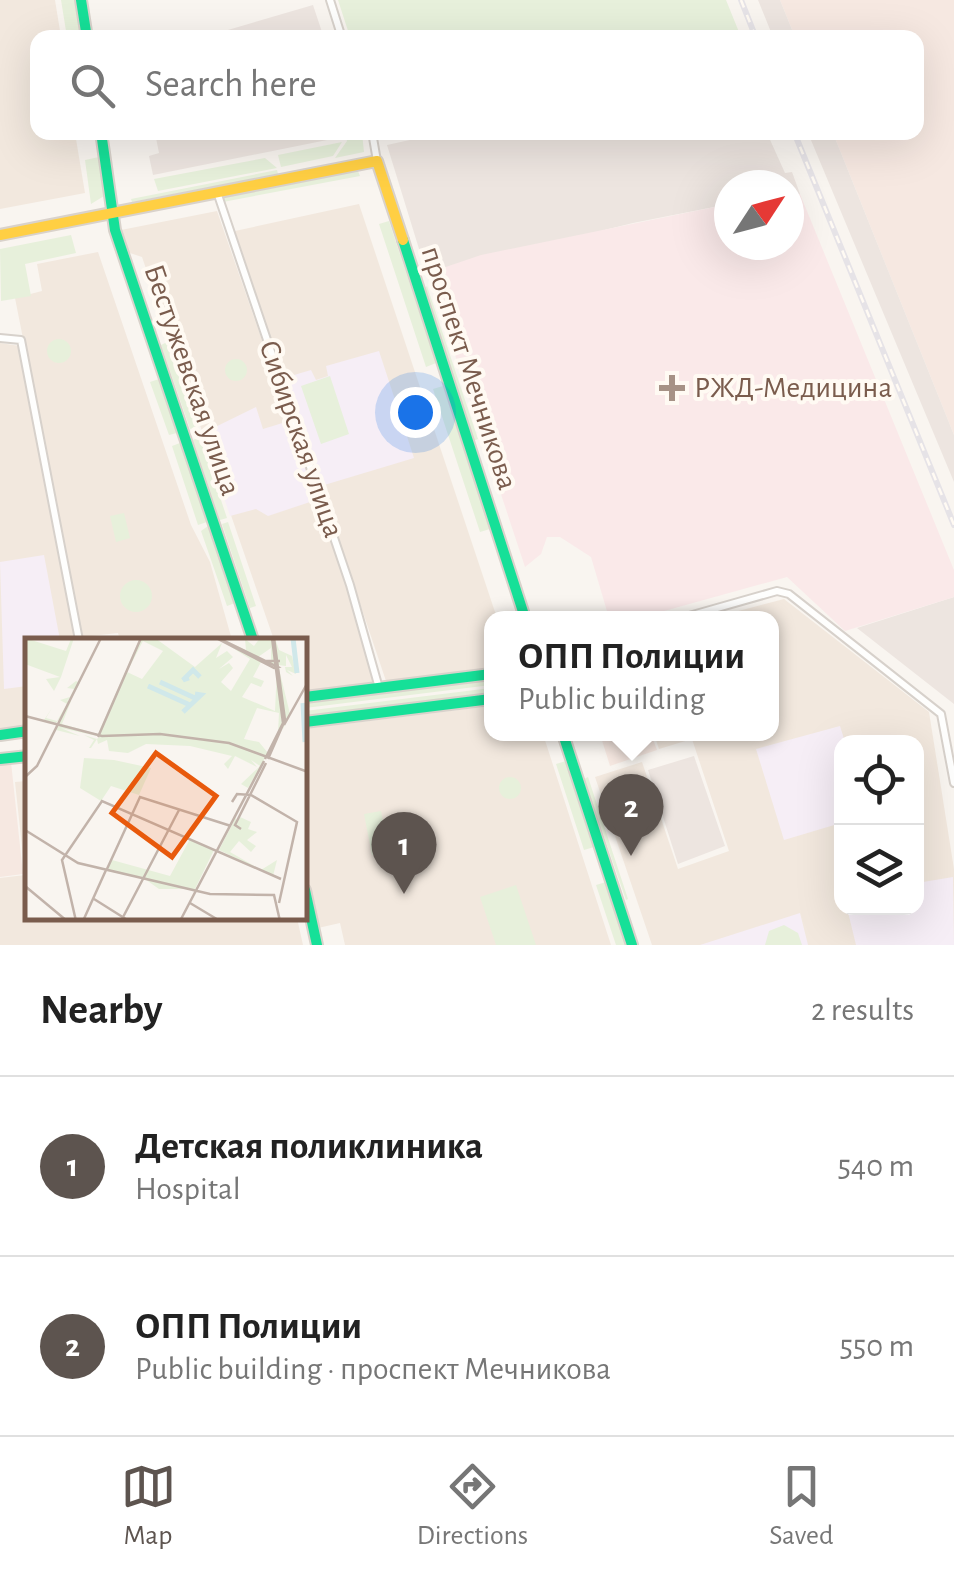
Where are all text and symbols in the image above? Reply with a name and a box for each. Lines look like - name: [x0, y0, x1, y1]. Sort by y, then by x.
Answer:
- search box: [30, 30, 924, 140]
- icon: search: [65, 58, 120, 113]
- text: Search here: [145, 66, 317, 104]
- north arrow: [714, 170, 804, 260]
- street label: проспект Мечникова: [415, 243, 523, 493]
- street label: Бестужевская улица: [138, 261, 246, 499]
- street label: Сибирская улица: [253, 337, 349, 541]
- place label: РЖД-Медицина: [694, 373, 892, 403]
- marker: РЖД-Медицина: [659, 375, 685, 401]
- your location: [390, 387, 441, 438]
- popup: [484, 611, 779, 741]
- inset map: [25, 638, 308, 920]
- text: ОПП Полиции: [518, 638, 745, 676]
- text: Public building: [518, 683, 705, 715]
- map controls: [834, 735, 924, 915]
- button: locate: [834, 735, 924, 825]
- pin: 2: [598, 774, 664, 856]
- pin: 1: [372, 812, 436, 894]
- button: layers: [834, 825, 924, 915]
- text: Nearby: [40, 989, 163, 1031]
- text: 2 results: [811, 994, 914, 1026]
- text: Детская поликлиника: [135, 1128, 483, 1166]
- text: 1: [67, 1150, 78, 1182]
- text: 540 m: [837, 1150, 914, 1182]
- text: Hospital: [135, 1173, 241, 1205]
- text: ОПП Полиции: [135, 1308, 362, 1346]
- text: 2: [65, 1330, 80, 1362]
- text: 550 m: [839, 1330, 914, 1362]
- text: Public building · проспект Мечникова: [135, 1353, 611, 1385]
- tab: Map: [121, 1459, 176, 1553]
- tab: Directions: [417, 1459, 528, 1553]
- tab: Saved: [769, 1459, 833, 1553]

